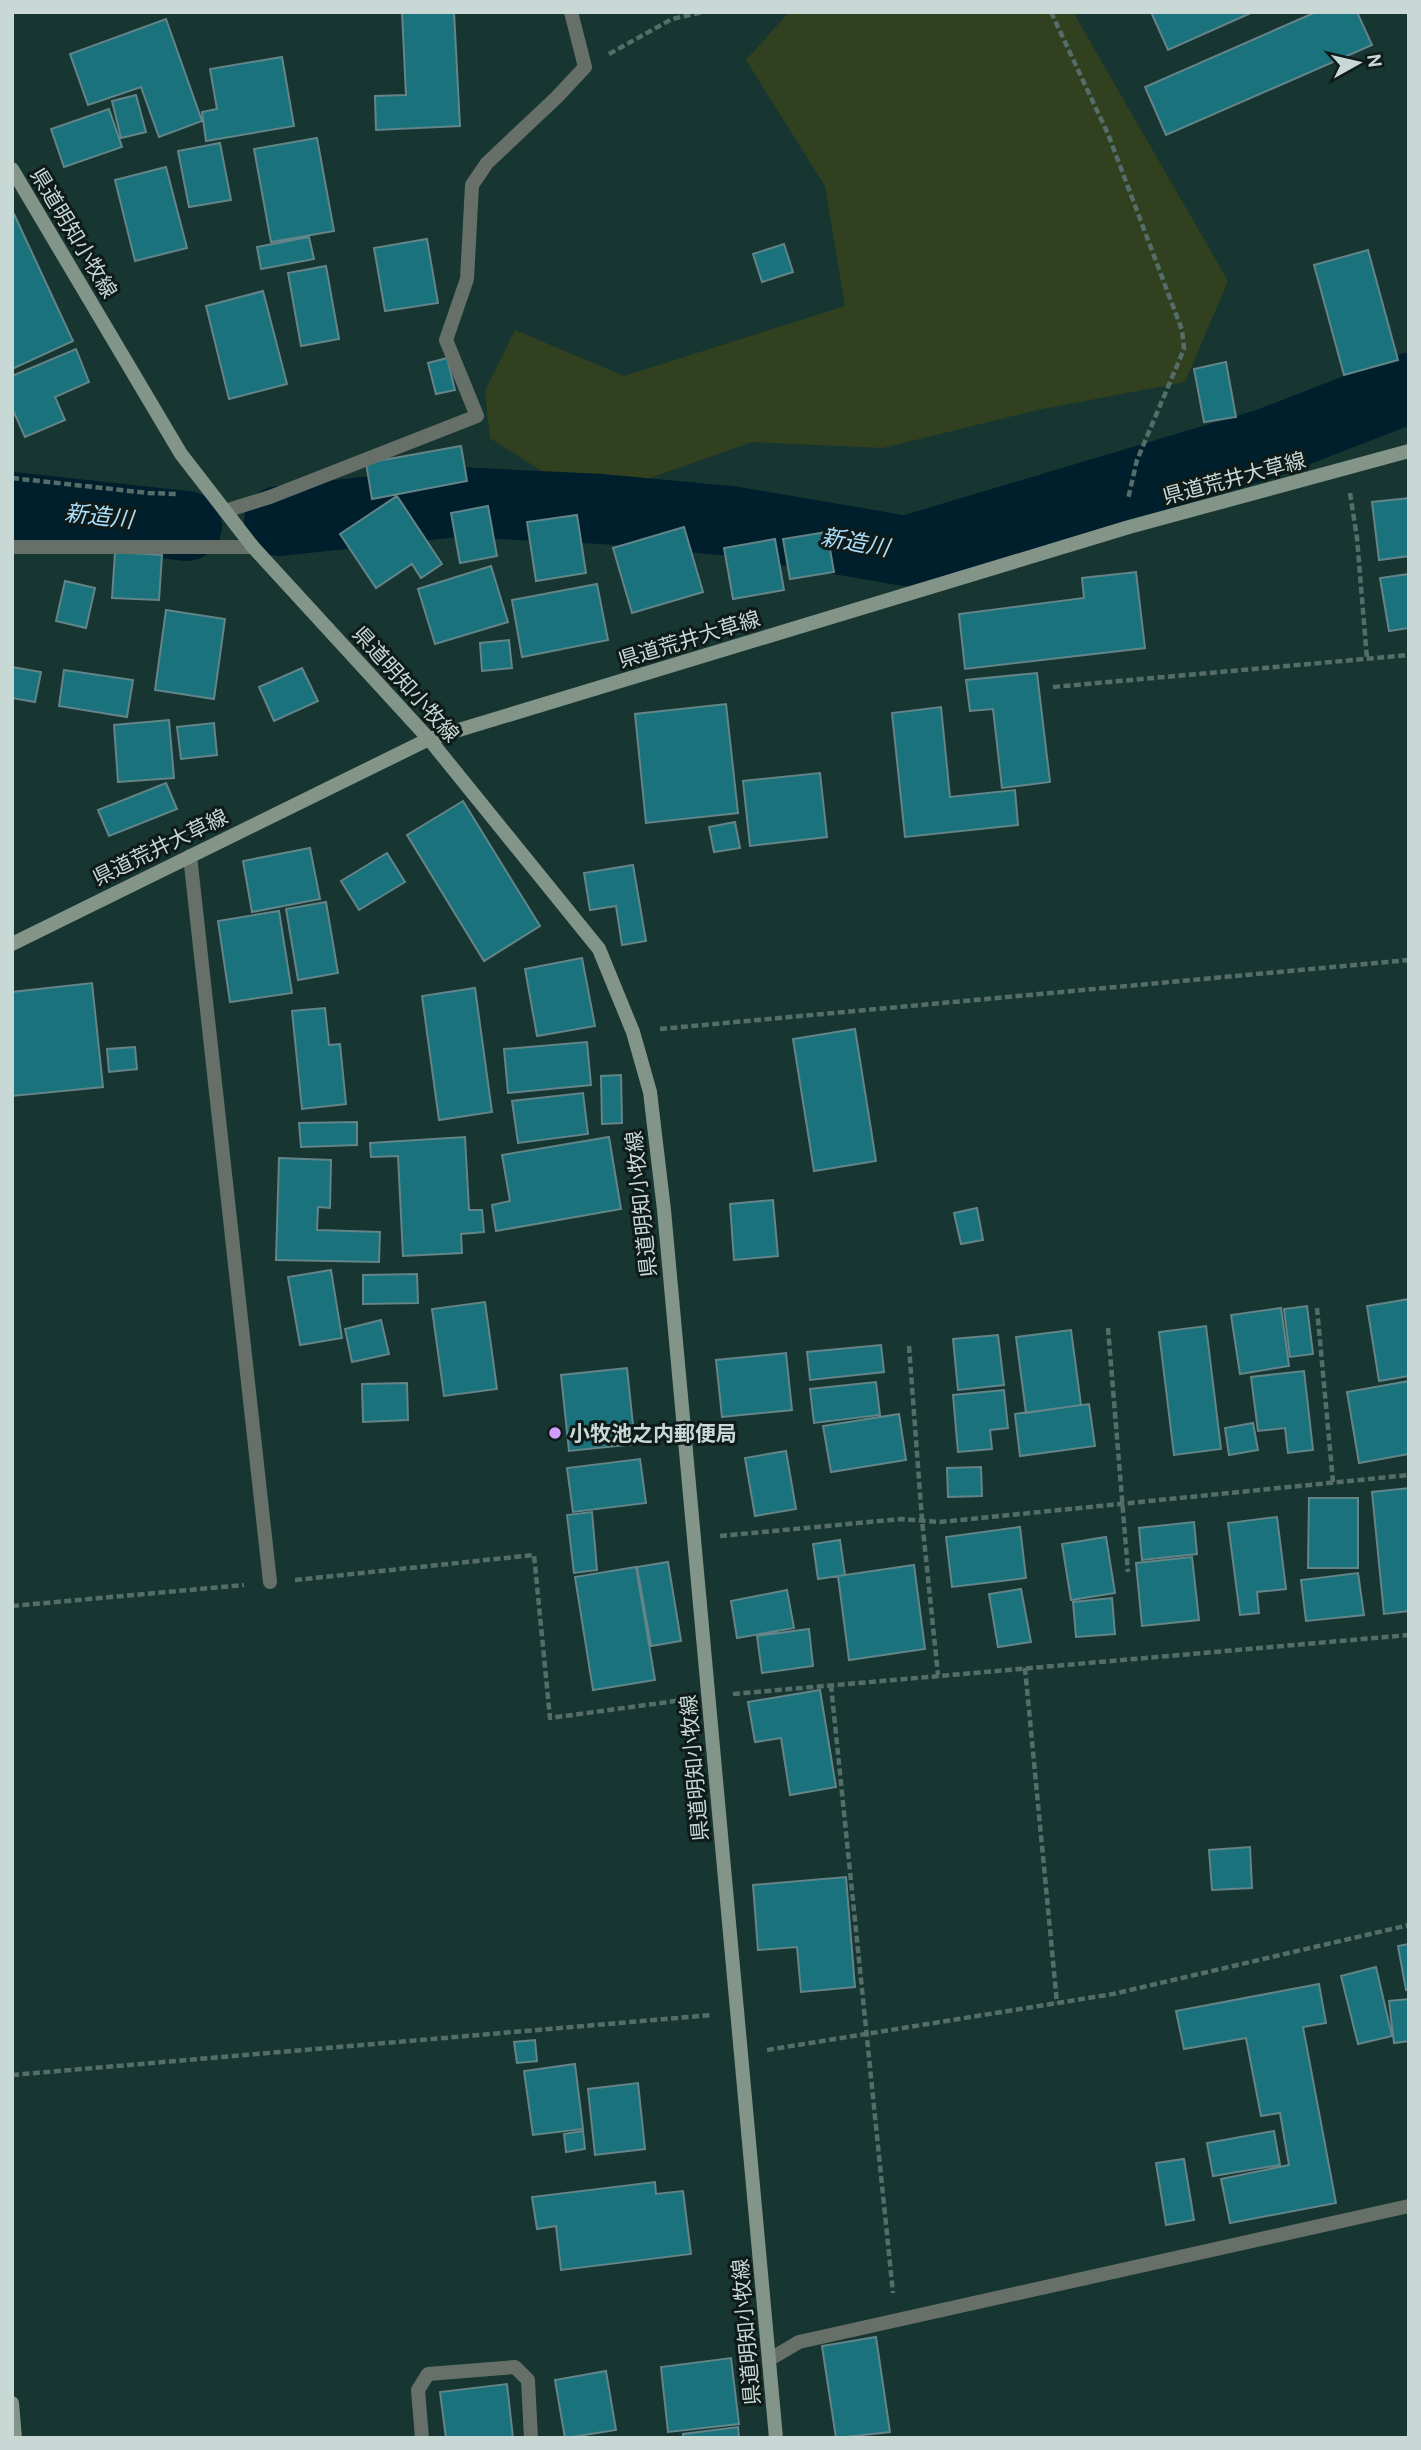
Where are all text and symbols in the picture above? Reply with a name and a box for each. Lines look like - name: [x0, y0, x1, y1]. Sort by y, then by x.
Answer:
- north arrow: [1323, 28, 1393, 98]
- text: N: [1362, 52, 1387, 69]
- street label: 県道明知小牧線: [25, 164, 123, 302]
- street label: 県道荒井大草線: [1160, 447, 1308, 509]
- water label: 新造川: [63, 498, 138, 534]
- water label: 新造川: [819, 522, 894, 562]
- street label: 県道荒井大草線: [615, 606, 763, 672]
- street label: 県道明知小牧線: [348, 621, 464, 747]
- street label: 県道荒井大草線: [88, 804, 232, 890]
- street label: 県道明知小牧線: [621, 1130, 661, 1278]
- place label: 小牧池之内郵便局: [569, 1421, 737, 1446]
- marker: 小牧池之内郵便局: [547, 1425, 563, 1441]
- street label: 県道明知小牧線: [675, 1694, 713, 1842]
- street label: 県道明知小牧線: [727, 2258, 765, 2406]

